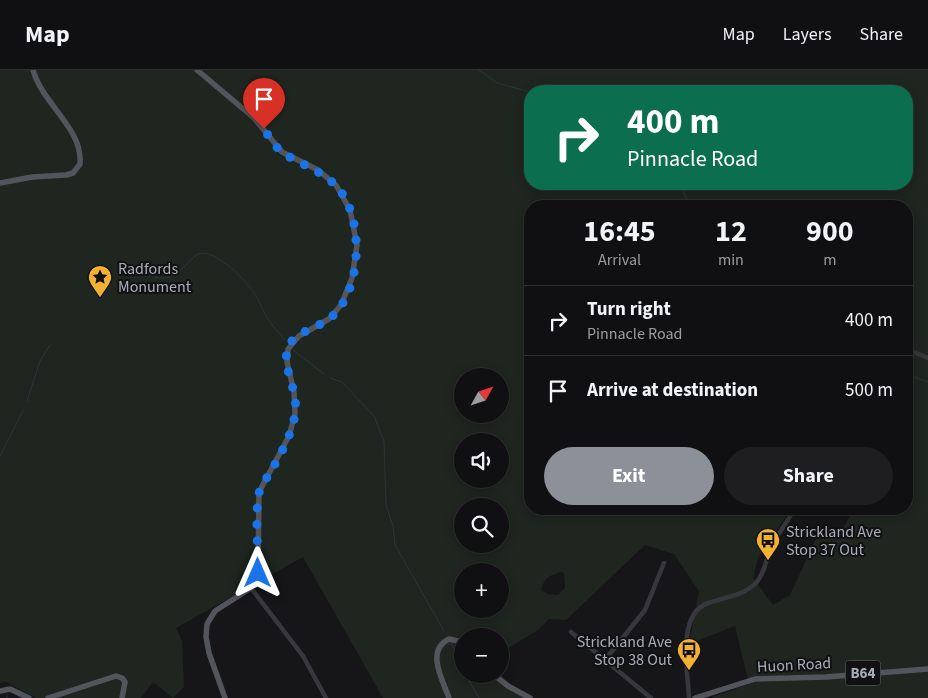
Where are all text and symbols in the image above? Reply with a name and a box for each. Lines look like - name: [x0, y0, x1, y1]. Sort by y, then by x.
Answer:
- text: Map: [25, 17, 70, 52]
- text: Map: [723, 22, 755, 47]
- text: Layers: [783, 22, 832, 47]
- text: Share: [860, 22, 903, 47]
- pin: [243, 78, 285, 129]
- icon: arrive: [250, 85, 278, 113]
- text: 400 m: [627, 97, 719, 147]
- icon: right: [544, 105, 609, 170]
- text: Pinnacle Road: [627, 143, 758, 175]
- text: 16:45: [583, 210, 656, 253]
- text: 12: [715, 210, 747, 253]
- text: 900: [806, 210, 854, 253]
- text: Arrival: [598, 249, 641, 271]
- text: min: [718, 249, 744, 271]
- text: m: [823, 249, 836, 271]
- place label: Radfords Monument: [118, 258, 192, 298]
- place icon: Radfords Monument: [87, 264, 113, 298]
- text: Turn right: [587, 296, 671, 323]
- icon: right: [544, 307, 572, 335]
- text: 400 m: [845, 307, 893, 334]
- text: Pinnacle Road: [587, 323, 682, 345]
- north arrow: [454, 368, 509, 422]
- map controls: [454, 368, 509, 683]
- icon: arrive: [544, 377, 572, 405]
- text: Arrive at destination: [587, 377, 758, 404]
- text: 500 m: [845, 377, 893, 404]
- button: sound: [454, 433, 509, 488]
- button: Exit: [544, 447, 714, 505]
- button: Share: [724, 447, 893, 505]
- button: search: [454, 498, 509, 553]
- place label: Strickland Ave Stop 37 Out: [786, 521, 881, 561]
- bus stop icon: Strickland Ave Stop 37 Out: [755, 527, 781, 561]
- position arrow: [231, 546, 283, 598]
- button: +: [454, 563, 509, 618]
- button: −: [454, 628, 509, 683]
- place label: Strickland Ave Stop 38 Out: [577, 631, 673, 671]
- bus stop icon: Strickland Ave Stop 38 Out: [676, 637, 702, 671]
- street label: Huon Road: [756, 652, 832, 678]
- road number: B64: [846, 660, 880, 686]

